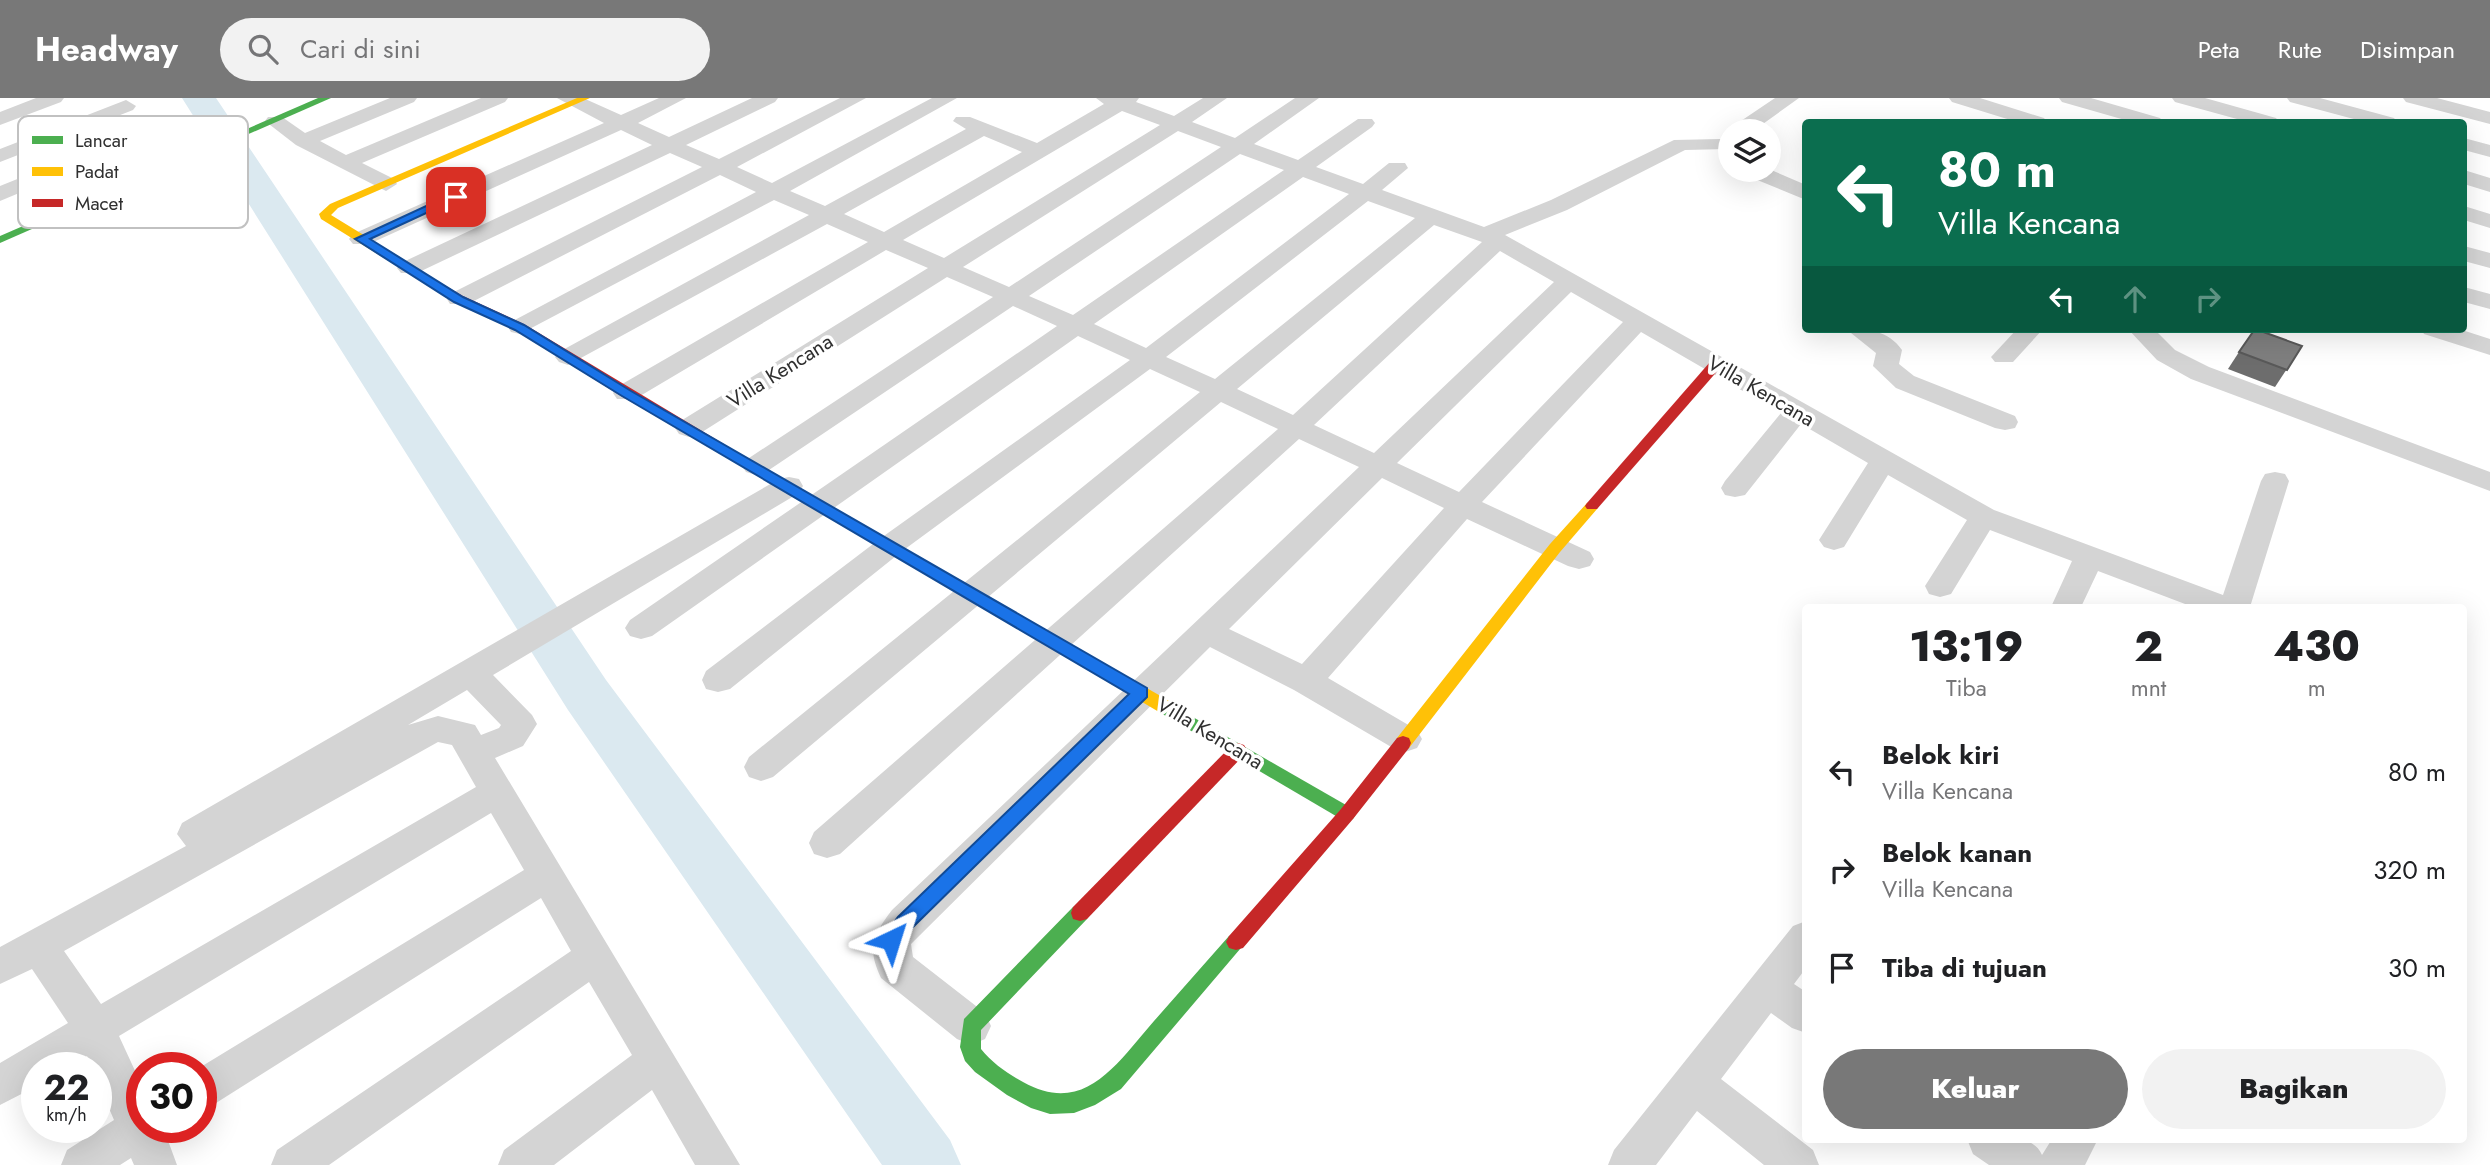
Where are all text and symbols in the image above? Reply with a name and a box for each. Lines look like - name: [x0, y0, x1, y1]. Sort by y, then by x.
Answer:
- search box: [220, 18, 710, 81]
- text: Headway: [35, 26, 178, 73]
- icon: search: [244, 30, 282, 68]
- text: Cari di sini: [300, 30, 421, 68]
- text: Peta: [2198, 32, 2240, 67]
- text: Rute: [2278, 32, 2322, 67]
- text: Disimpan: [2360, 32, 2455, 67]
- legend: [18, 116, 248, 228]
- map controls: [1718, 119, 1781, 182]
- button: layers: [1718, 119, 1781, 182]
- text: Lancar: [75, 127, 128, 154]
- text: 80 m: [1938, 135, 2056, 205]
- icon: left: [1823, 147, 1914, 238]
- text: Padat: [75, 158, 119, 185]
- pin: [426, 167, 486, 227]
- icon: arrive: [437, 178, 475, 216]
- text: Macet: [75, 190, 123, 217]
- text: Villa Kencana: [1938, 200, 2120, 246]
- icon: left: [2043, 280, 2081, 318]
- icon: ahead: [2116, 280, 2154, 318]
- icon: right: [2189, 280, 2227, 318]
- street label: Villa Kencana: [721, 327, 839, 415]
- street label: Villa Kencana: [1702, 348, 1820, 434]
- text: 13:19: [1909, 616, 2024, 677]
- text: 2: [2134, 616, 2163, 677]
- text: 430: [2273, 616, 2360, 677]
- text: Tiba: [1946, 671, 1987, 705]
- text: mnt: [2131, 671, 2166, 705]
- text: m: [2308, 671, 2326, 705]
- street label: Villa Kencana: [1151, 689, 1269, 777]
- text: Belok kiri: [1882, 736, 1999, 774]
- icon: left: [1823, 753, 1861, 791]
- text: 80 m: [2388, 753, 2446, 791]
- text: Villa Kencana: [1882, 774, 2013, 808]
- text: Belok kanan: [1882, 834, 2032, 872]
- icon: right: [1823, 851, 1861, 889]
- text: 320 m: [2373, 851, 2446, 889]
- text: Villa Kencana: [1882, 872, 2013, 906]
- position arrow: [854, 903, 928, 977]
- icon: arrive: [1823, 949, 1861, 987]
- text: Tiba di tujuan: [1882, 949, 2047, 987]
- text: 30 m: [2388, 949, 2446, 987]
- button: Keluar: [1823, 1049, 2128, 1129]
- button: Bagikan: [2142, 1049, 2446, 1129]
- speed limit sign: 30: [126, 1052, 217, 1143]
- text: 22: [44, 1063, 89, 1113]
- text: km/h: [46, 1102, 87, 1128]

